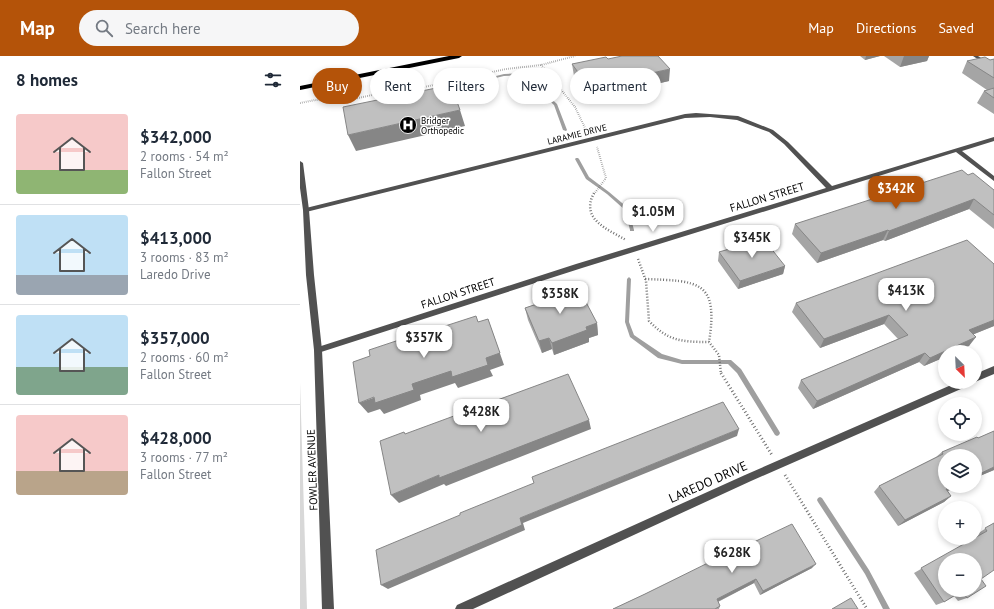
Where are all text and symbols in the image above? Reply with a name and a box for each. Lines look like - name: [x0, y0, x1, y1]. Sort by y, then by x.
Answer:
- search box: [79, 10, 359, 46]
- text: Map: [20, 16, 55, 40]
- icon: search: [93, 17, 115, 39]
- text: Search here: [125, 19, 201, 38]
- text: Map: [808, 19, 834, 37]
- text: Directions: [856, 19, 916, 37]
- text: Saved: [938, 19, 974, 37]
- chip: Buy: [312, 68, 362, 104]
- chip: Rent: [370, 68, 425, 104]
- chip: Filters: [433, 68, 499, 104]
- chip: New: [507, 68, 562, 104]
- chip: Apartment: [570, 68, 661, 104]
- text: 8 homes: [16, 69, 78, 91]
- icon: filters: [262, 69, 284, 91]
- hospital icon: Bridger Orthopedic: [398, 115, 418, 135]
- place label: Bridger Orthopedic: [421, 115, 464, 136]
- street label: LARAMIE DRIVE: [546, 121, 608, 147]
- text: $342,000: [140, 126, 212, 148]
- icon: home: [48, 130, 96, 178]
- text: 2 rooms · 54 m²: [140, 148, 229, 165]
- text: Fallon Street: [140, 165, 212, 182]
- pin: $342K: [868, 176, 924, 210]
- street label: FALLON STREET: [728, 179, 806, 215]
- text: $342K: [877, 180, 915, 197]
- pin: $1.05M: [620, 199, 686, 233]
- text: $1.05M: [631, 203, 675, 220]
- pin: $345K: [724, 225, 780, 259]
- text: $413,000: [140, 227, 212, 249]
- text: $345K: [733, 229, 771, 246]
- icon: home: [48, 231, 96, 279]
- text: 3 rooms · 83 m²: [140, 249, 229, 266]
- text: Laredo Drive: [140, 266, 211, 283]
- street label: FALLON STREET: [419, 274, 497, 312]
- pin: $413K: [878, 278, 934, 312]
- pin: $358K: [532, 281, 588, 315]
- text: $413K: [887, 282, 925, 299]
- text: $358K: [541, 285, 579, 302]
- pin: $357K: [396, 325, 452, 359]
- text: $357,000: [140, 327, 210, 349]
- text: $357K: [405, 329, 443, 346]
- icon: home: [48, 331, 96, 379]
- north arrow: [938, 345, 982, 389]
- map controls: [938, 345, 982, 597]
- text: 2 rooms · 60 m²: [140, 349, 229, 366]
- text: Fallon Street: [140, 366, 212, 383]
- button: locate: [938, 397, 982, 441]
- pin: $428K: [453, 399, 509, 433]
- text: $428K: [462, 403, 500, 420]
- text: $428,000: [140, 427, 212, 449]
- street label: FOWLER AVENUE: [304, 429, 320, 511]
- icon: home: [48, 431, 96, 479]
- text: 3 rooms · 77 m²: [140, 449, 228, 466]
- button: layers: [938, 449, 982, 493]
- street label: LAREDO DRIVE: [666, 457, 750, 507]
- text: Fallon Street: [140, 466, 212, 483]
- button: +: [938, 501, 982, 545]
- pin: $628K: [704, 540, 760, 574]
- text: $628K: [713, 544, 751, 561]
- button: −: [938, 553, 982, 597]

